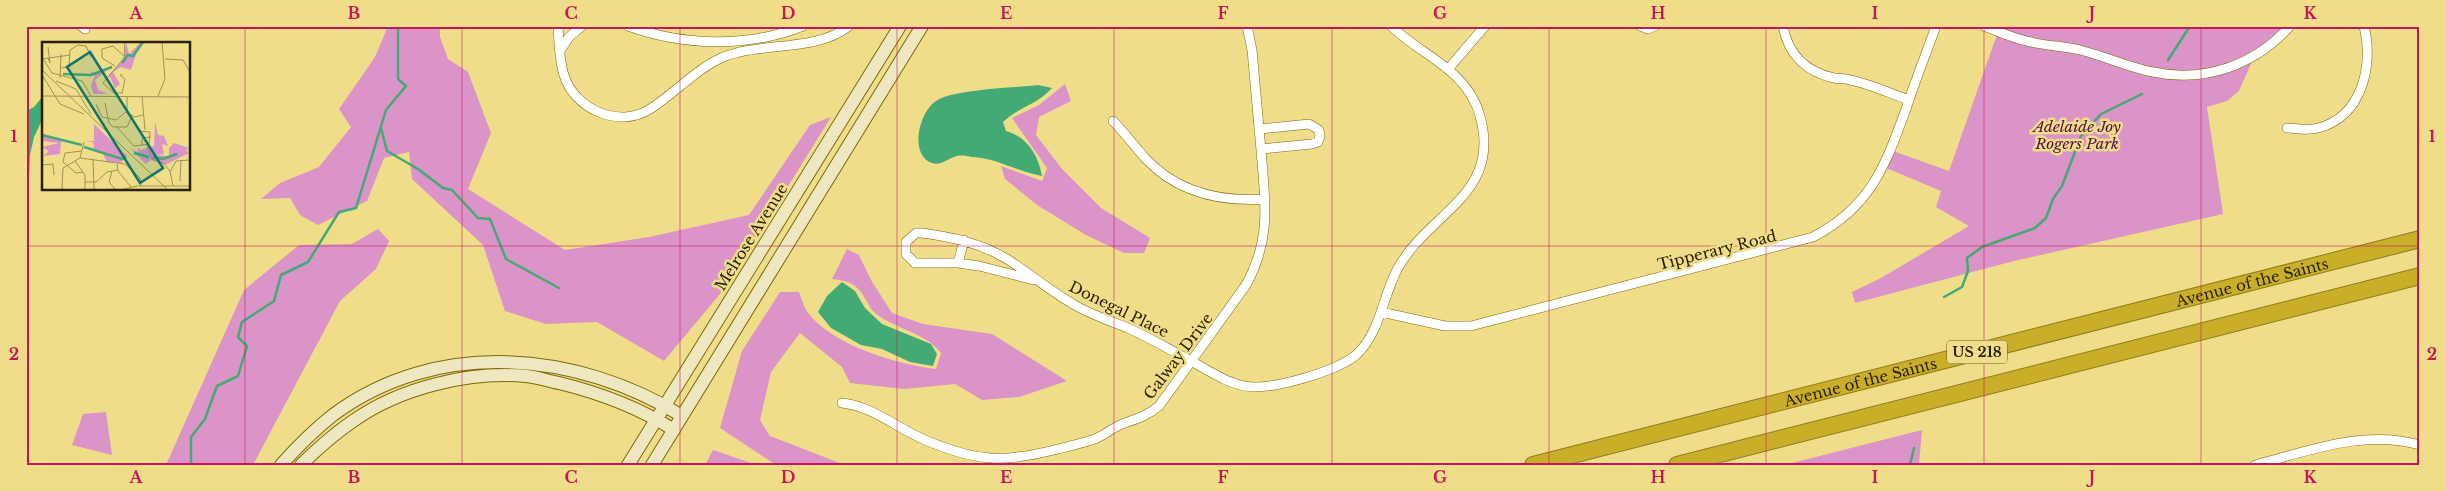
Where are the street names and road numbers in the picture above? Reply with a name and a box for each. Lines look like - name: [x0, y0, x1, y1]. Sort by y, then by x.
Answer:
- street label: Melrose Avenue: [710, 180, 792, 294]
- street label: Tipperary Road: [1656, 226, 1778, 274]
- street label: Avenue of the Saints: [2173, 253, 2330, 311]
- street label: Donegal Place: [1066, 277, 1172, 341]
- street label: Galway Drive: [1139, 309, 1217, 403]
- road number: US 218: [1947, 341, 2007, 364]
- street label: Avenue of the Saints: [1781, 353, 1939, 410]

